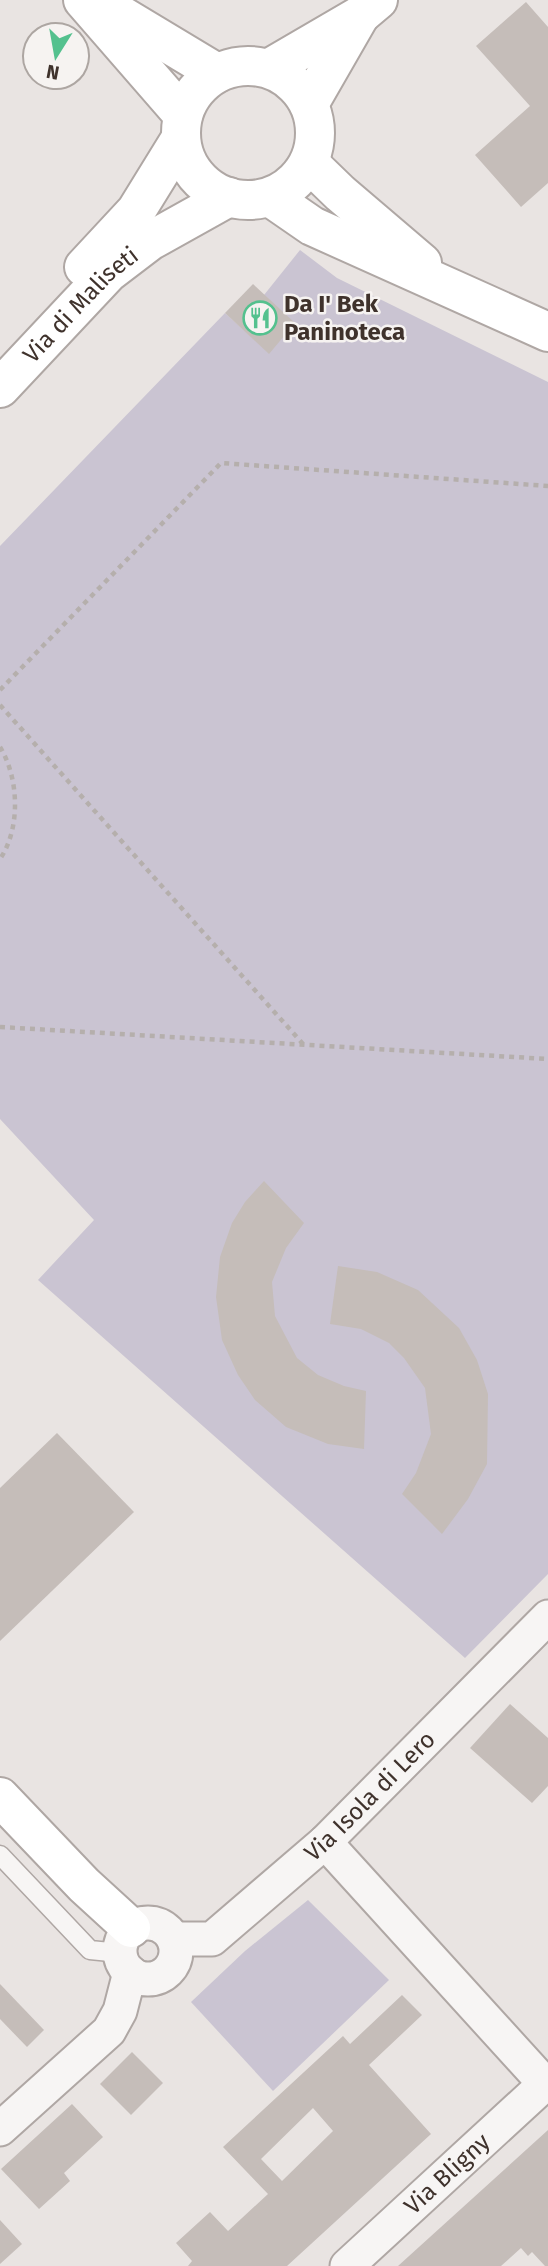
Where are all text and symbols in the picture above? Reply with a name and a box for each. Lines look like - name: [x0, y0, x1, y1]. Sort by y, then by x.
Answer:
- north arrow: [21, 21, 91, 91]
- text: N: [44, 60, 61, 85]
- street label: Via di Maliseti: [17, 241, 144, 369]
- place label: Da I' Bek Paninoteca: [284, 290, 405, 346]
- restaurant icon: Da I' Bek Paninoteca: [241, 299, 279, 337]
- street label: Via Isola di Lero: [299, 1725, 441, 1867]
- street label: Via Bligny: [399, 2128, 496, 2220]

